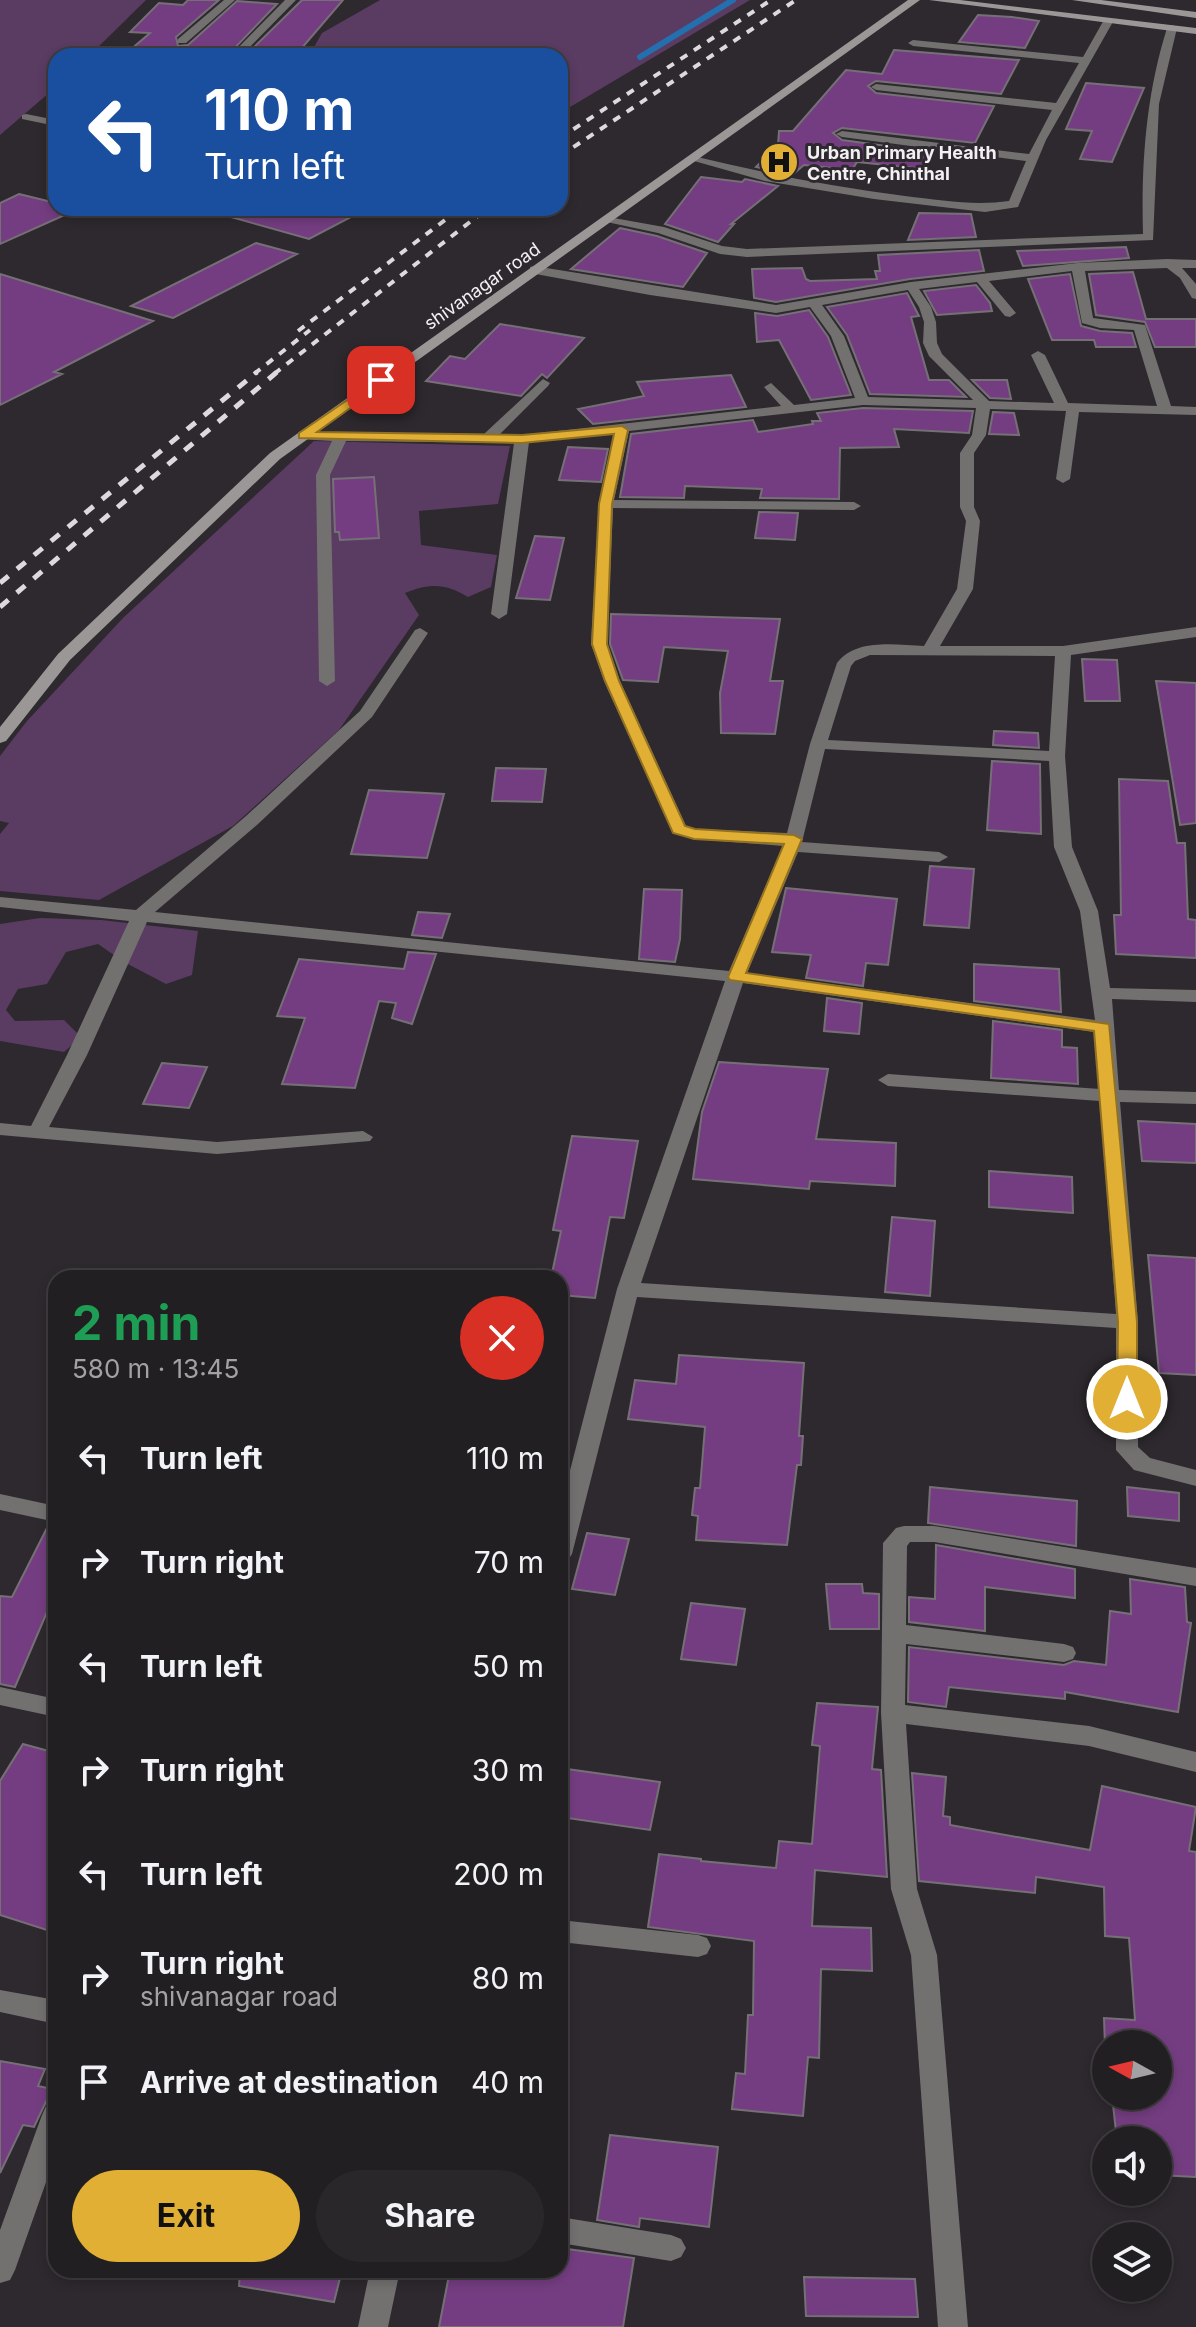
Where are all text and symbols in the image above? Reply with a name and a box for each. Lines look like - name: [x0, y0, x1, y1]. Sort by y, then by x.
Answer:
- text: 110 m: [204, 76, 354, 144]
- icon: left: [72, 80, 176, 184]
- hospital icon: Urban Primary Health Centre, Chinthal: [758, 141, 800, 183]
- place label: Urban Primary Health Centre, Chinthal: [807, 142, 997, 184]
- text: Turn left: [204, 144, 345, 188]
- street label: shivanagar road: [420, 238, 544, 334]
- pin: [347, 346, 415, 414]
- icon: arrive: [359, 358, 403, 402]
- text: 2 min: [72, 1293, 200, 1352]
- button: close: [460, 1296, 544, 1380]
- text: 580 m · 13:45: [72, 1353, 239, 1384]
- position arrow: [1085, 1357, 1169, 1441]
- icon: left: [72, 1436, 116, 1480]
- text: Turn left: [140, 1440, 262, 1476]
- text: 110 m: [466, 1440, 544, 1476]
- icon: right: [72, 1540, 116, 1584]
- text: Turn right: [140, 1544, 284, 1580]
- text: 70 m: [474, 1544, 544, 1580]
- icon: left: [72, 1644, 116, 1688]
- text: Turn left: [140, 1648, 262, 1684]
- text: 50 m: [472, 1648, 544, 1684]
- icon: right: [72, 1748, 116, 1792]
- text: Turn right: [140, 1752, 284, 1788]
- text: 30 m: [472, 1752, 544, 1788]
- icon: left: [72, 1852, 116, 1896]
- text: Turn left: [140, 1856, 262, 1892]
- text: 200 m: [453, 1856, 544, 1892]
- text: Turn right: [140, 1945, 284, 1981]
- icon: right: [72, 1956, 116, 2000]
- text: 80 m: [472, 1960, 544, 1996]
- text: shivanagar road: [140, 1981, 338, 2012]
- north arrow: [1092, 2030, 1172, 2110]
- map controls: [1092, 2030, 1172, 2302]
- icon: arrive: [72, 2060, 116, 2104]
- text: Arrive at destination: [140, 2064, 438, 2100]
- text: 40 m: [471, 2064, 544, 2100]
- button: sound: [1092, 2126, 1172, 2206]
- button: Exit: [72, 2170, 300, 2262]
- button: Share: [316, 2170, 544, 2262]
- button: layers: [1092, 2222, 1172, 2302]

